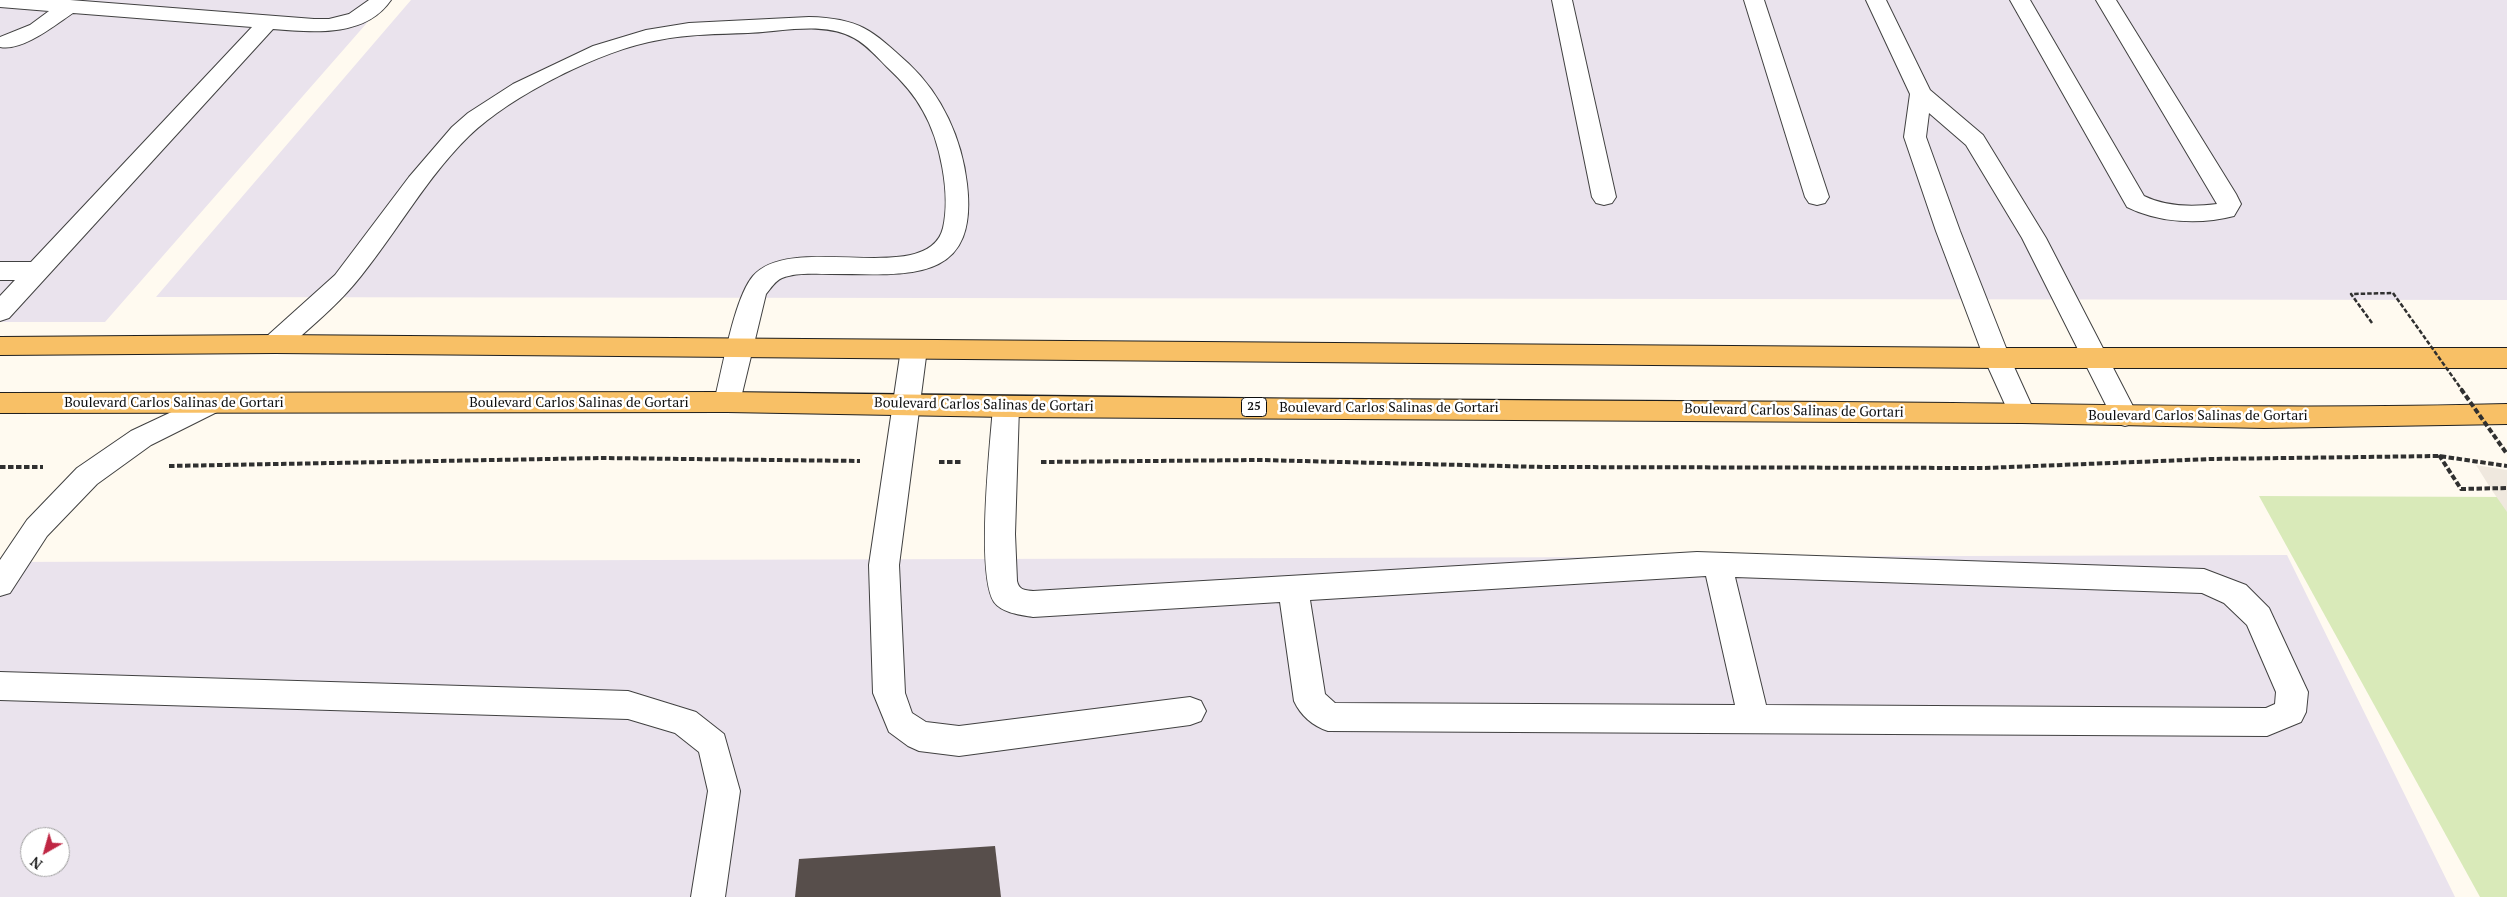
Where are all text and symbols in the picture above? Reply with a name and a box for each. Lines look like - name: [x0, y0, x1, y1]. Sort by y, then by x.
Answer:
- street label: Boulevard Carlos Salinas de Gortari: [64, 395, 284, 411]
- street label: Boulevard Carlos Salinas de Gortari: [469, 395, 689, 411]
- street label: Boulevard Carlos Salinas de Gortari: [874, 395, 1094, 415]
- road number: 25: [1242, 398, 1266, 417]
- street label: Boulevard Carlos Salinas de Gortari: [1279, 400, 1499, 416]
- street label: Boulevard Carlos Salinas de Gortari: [1684, 401, 1904, 421]
- street label: Boulevard Carlos Salinas de Gortari: [2088, 408, 2308, 424]
- north arrow: [20, 827, 70, 877]
- text: N: [26, 853, 46, 874]

